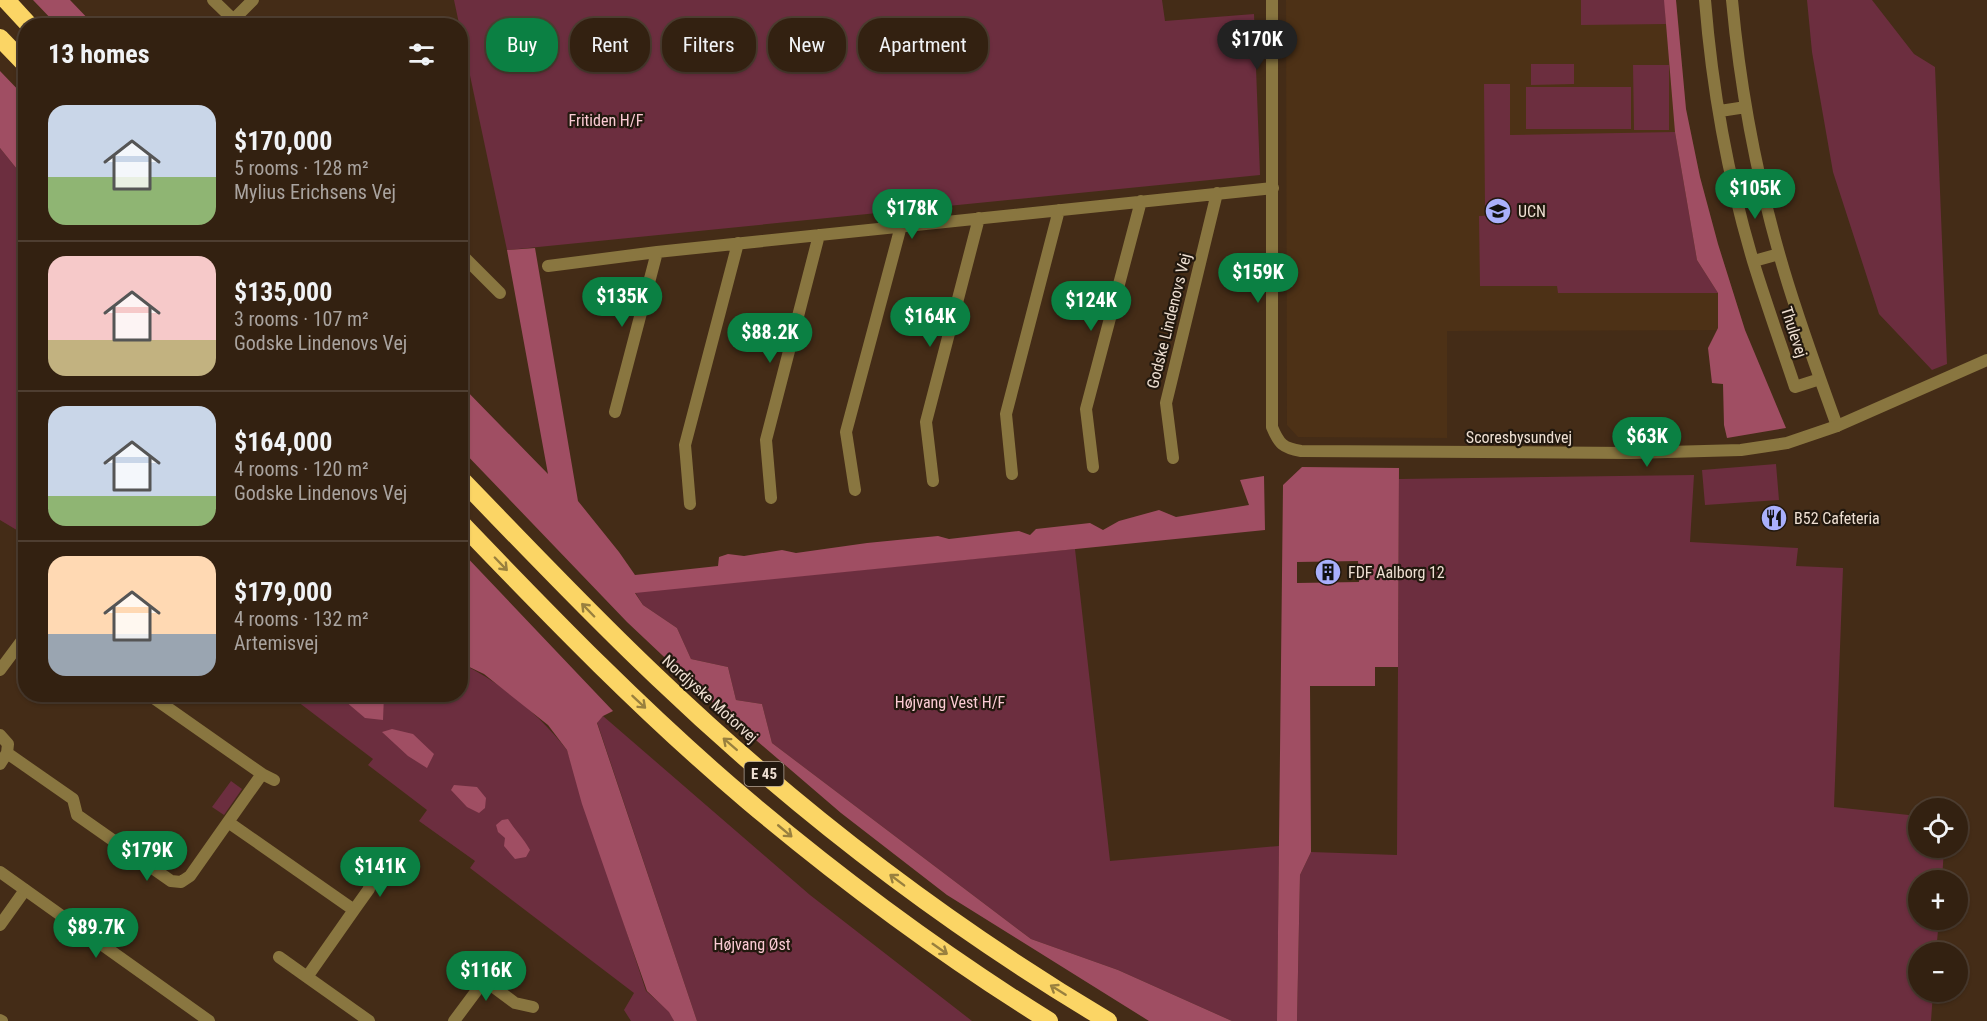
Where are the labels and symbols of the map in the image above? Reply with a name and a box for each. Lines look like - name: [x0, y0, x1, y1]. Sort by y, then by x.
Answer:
- pin: $170K: [1215, 20, 1299, 71]
- park label: Fritiden H/F: [569, 111, 644, 130]
- pin: $105K: [1713, 169, 1797, 220]
- pin: $178K: [870, 189, 954, 240]
- school or university icon: UCN: [1483, 196, 1513, 226]
- place label: UCN: [1518, 202, 1546, 221]
- street label: Godske Lindenovs Vej: [1143, 251, 1195, 391]
- pin: $159K: [1216, 253, 1300, 304]
- pin: $135K: [580, 277, 664, 328]
- pin: $124K: [1049, 281, 1133, 332]
- pin: $164K: [888, 297, 972, 348]
- street label: Thulevej: [1777, 304, 1811, 360]
- pin: $88.2K: [721, 313, 819, 364]
- pin: $63K: [1611, 417, 1683, 468]
- street label: Scoresbysundvej: [1466, 428, 1572, 447]
- restaurant icon: B52 Cafeteria: [1759, 503, 1789, 533]
- place label: B52 Cafeteria: [1794, 509, 1880, 528]
- one-way arrow: [494, 557, 508, 572]
- building icon: FDF Aalborg 12: [1313, 557, 1343, 587]
- place label: FDF Aalborg 12: [1348, 563, 1445, 582]
- one-way arrow: [581, 602, 596, 617]
- street label: Nordjyske Motorvej: [658, 651, 762, 747]
- park label: Højvang Vest H/F: [895, 693, 1006, 712]
- one-way arrow: [631, 695, 646, 709]
- one-way arrow: [723, 737, 738, 751]
- road number: E 45: [744, 762, 783, 786]
- one-way arrow: [777, 825, 793, 838]
- pin: $179K: [105, 831, 189, 882]
- pin: $141K: [338, 847, 422, 898]
- one-way arrow: [890, 874, 906, 887]
- pin: $89.7K: [47, 908, 145, 959]
- park label: Højvang Øst: [714, 935, 791, 954]
- one-way arrow: [931, 943, 948, 955]
- pin: $116K: [444, 951, 528, 1002]
- one-way arrow: [1050, 984, 1067, 996]

